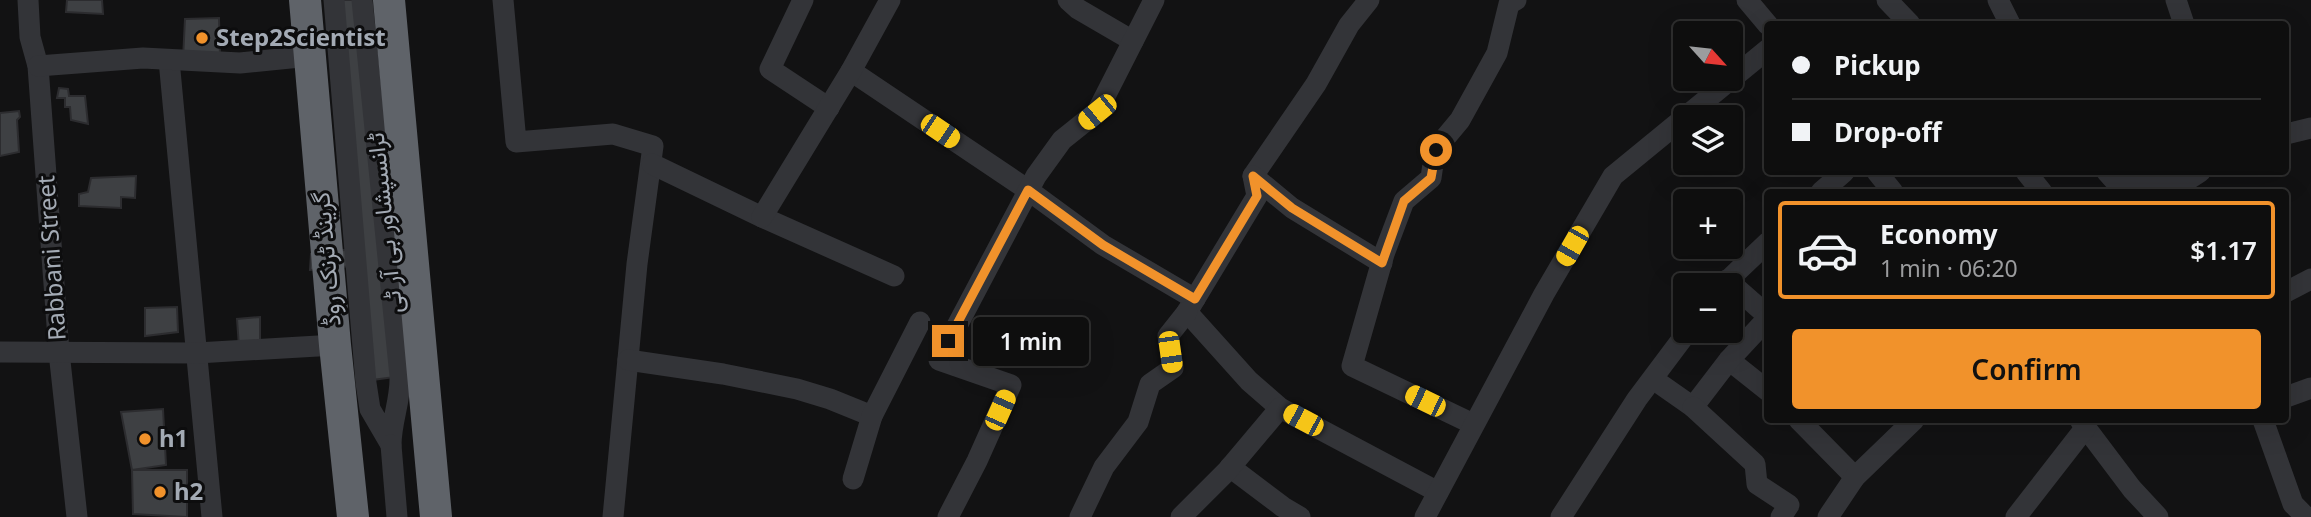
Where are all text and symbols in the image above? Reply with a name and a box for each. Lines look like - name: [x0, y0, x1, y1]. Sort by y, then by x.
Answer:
- place label: Step2Scientist: [216, 20, 386, 53]
- north arrow: [1673, 21, 1743, 91]
- map controls: [1673, 21, 1743, 343]
- marker: Step2Scientist: [194, 30, 210, 46]
- text: Pickup: [1834, 47, 1921, 83]
- car: [1075, 91, 1120, 133]
- button: layers: [1673, 105, 1743, 175]
- car: [917, 111, 964, 151]
- text: Drop-off: [1834, 114, 1941, 150]
- street label: ٹرانسپشاور بی آر ٹی: [358, 131, 410, 315]
- route start: [1420, 134, 1452, 166]
- street label: Rabbani Street: [28, 174, 73, 342]
- button: +: [1673, 189, 1743, 259]
- street label: گرینڈ ٹرنک روڈ: [303, 190, 348, 328]
- text: Economy: [1880, 216, 1998, 252]
- icon: car: [1796, 219, 1859, 282]
- car: [1553, 223, 1592, 269]
- text: $1.17: [2190, 232, 2257, 268]
- text: 1 min · 06:20: [1880, 252, 2018, 284]
- button: −: [1673, 273, 1743, 343]
- callout: 1 min: [972, 316, 1088, 366]
- route end: [932, 325, 964, 357]
- text: 1 min: [1000, 325, 1062, 357]
- button: Confirm: [1792, 329, 2261, 409]
- car: [1157, 330, 1184, 374]
- car: [1402, 382, 1449, 420]
- car: [982, 387, 1019, 433]
- car: [1280, 401, 1327, 439]
- place label: h1: [159, 421, 188, 454]
- marker: h1: [137, 431, 153, 447]
- place label: h2: [174, 474, 203, 507]
- marker: h2: [152, 484, 168, 500]

